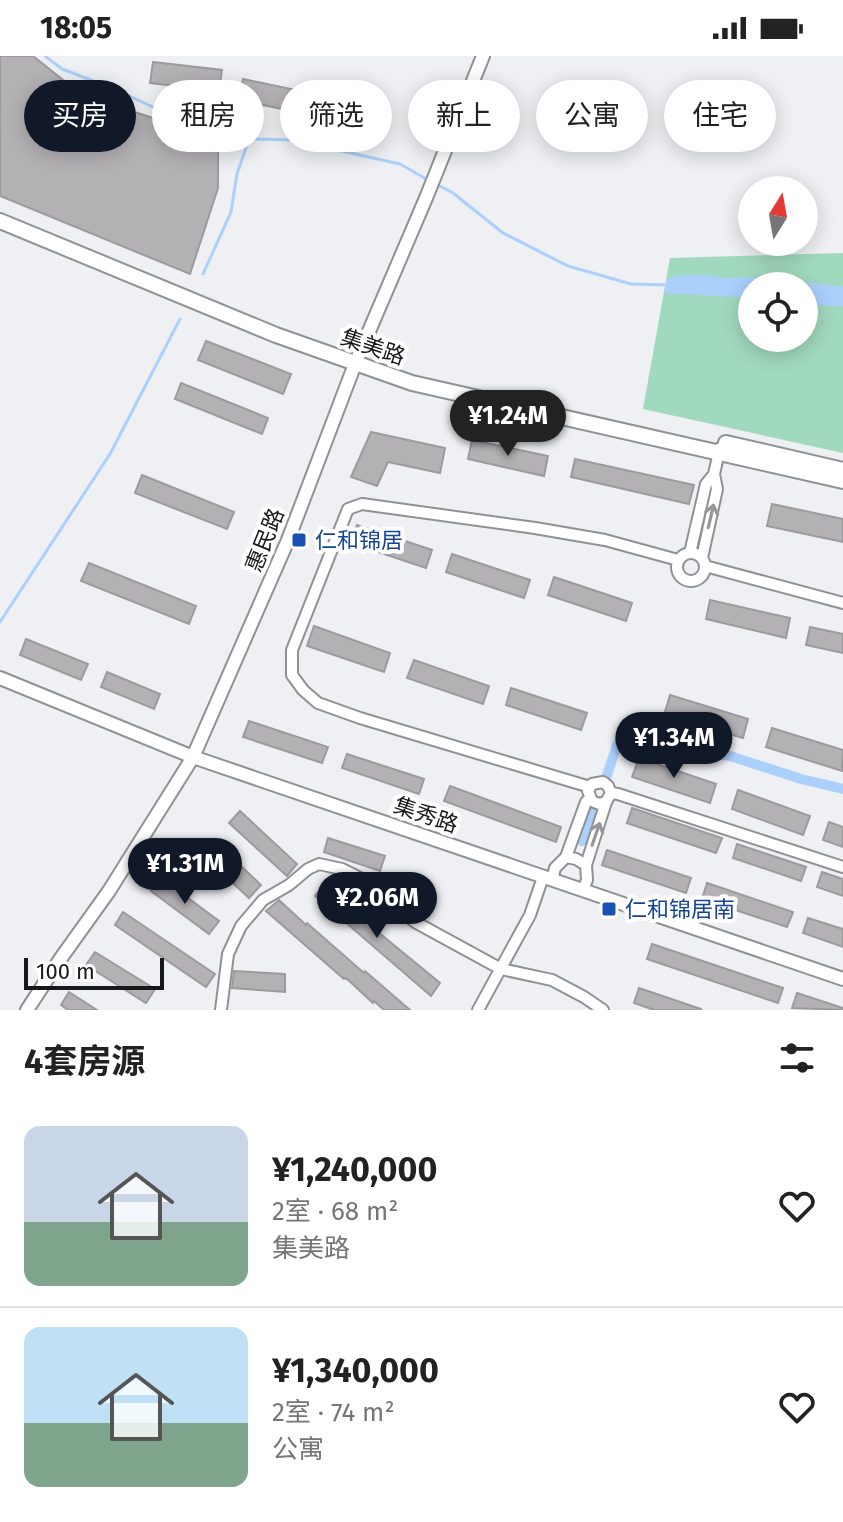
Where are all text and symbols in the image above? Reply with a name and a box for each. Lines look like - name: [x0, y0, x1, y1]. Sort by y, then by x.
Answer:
- text: 18:05: [40, 10, 112, 46]
- chip: 买房: [24, 80, 136, 152]
- chip: 租房: [152, 80, 264, 152]
- chip: 筛选: [280, 80, 392, 152]
- chip: 新上: [408, 80, 520, 152]
- chip: 公寓: [536, 80, 648, 152]
- chip: 住宅: [664, 80, 776, 152]
- north arrow: [738, 176, 818, 256]
- map controls: [738, 176, 818, 352]
- button: locate: [738, 272, 818, 352]
- street label: 集美路: [337, 323, 409, 371]
- pin: ¥1.24M: [443, 390, 573, 458]
- text: ¥1.24M: [468, 400, 548, 431]
- street label: 惠民路: [240, 504, 290, 576]
- one-way arrow: [704, 504, 719, 530]
- place label: 仁和锦居: [315, 527, 403, 554]
- marker: 仁和锦居: [290, 531, 308, 549]
- pin: ¥1.34M: [609, 712, 739, 780]
- text: ¥1.34M: [633, 722, 715, 753]
- street label: 集秀路: [390, 791, 462, 839]
- one-way arrow: [590, 821, 605, 846]
- pin: ¥1.31M: [120, 838, 250, 906]
- text: ¥1.31M: [146, 848, 224, 879]
- pin: ¥2.06M: [312, 872, 442, 940]
- text: ¥2.06M: [335, 882, 419, 913]
- place label: 仁和锦居南: [625, 896, 735, 923]
- marker: 仁和锦居南: [600, 900, 618, 918]
- scale bar: [24, 954, 164, 990]
- text: 100 m: [36, 958, 95, 985]
- icon: filters: [775, 1036, 819, 1080]
- text: 4套房源: [24, 1041, 145, 1082]
- text: ¥1,240,000: [272, 1149, 437, 1190]
- icon: home: [88, 1158, 184, 1254]
- icon: heart: [775, 1184, 819, 1228]
- text: 2室 · 68 m²: [272, 1196, 399, 1227]
- text: 集美路: [272, 1233, 350, 1264]
- text: ¥1,340,000: [272, 1350, 439, 1391]
- icon: home: [88, 1359, 184, 1455]
- icon: heart: [775, 1385, 819, 1429]
- text: 2室 · 74 m²: [272, 1397, 395, 1428]
- text: 公寓: [272, 1434, 324, 1465]

